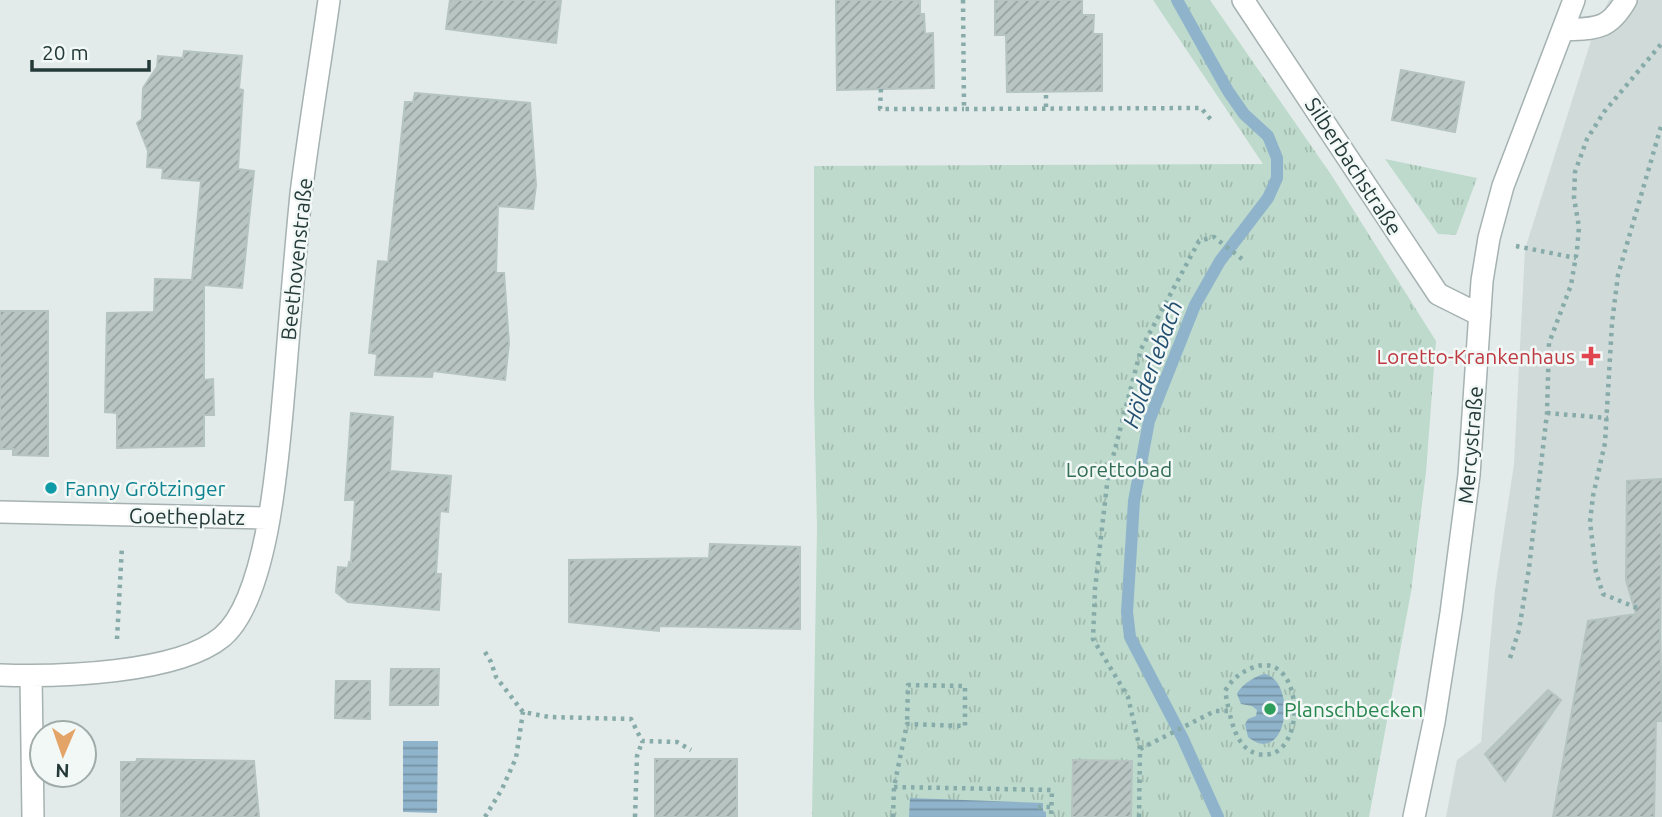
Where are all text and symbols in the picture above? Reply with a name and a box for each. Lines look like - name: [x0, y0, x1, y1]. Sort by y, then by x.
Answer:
- scale bar: [32, 28, 149, 72]
- text: 20 m: [42, 40, 89, 64]
- street label: Silberbachstraße: [1301, 93, 1407, 239]
- street label: Beethovenstraße: [276, 177, 316, 341]
- water label: Hölderlebach: [1117, 297, 1187, 431]
- place label: Loretto-Krankenhaus: [1376, 344, 1575, 368]
- marker: Loretto-Krankenhaus: [1581, 346, 1601, 366]
- street label: Mercystraße: [1453, 385, 1487, 505]
- park label: Lorettobad: [1066, 457, 1172, 481]
- place label: Fanny Grötzinger: [65, 476, 226, 500]
- marker: Fanny Grötzinger: [43, 480, 59, 496]
- street label: Goetheplatz: [129, 503, 245, 529]
- place label: Planschbecken: [1284, 697, 1423, 721]
- marker: Planschbecken: [1262, 701, 1278, 717]
- north arrow: [28, 719, 98, 789]
- text: N: [55, 760, 70, 782]

